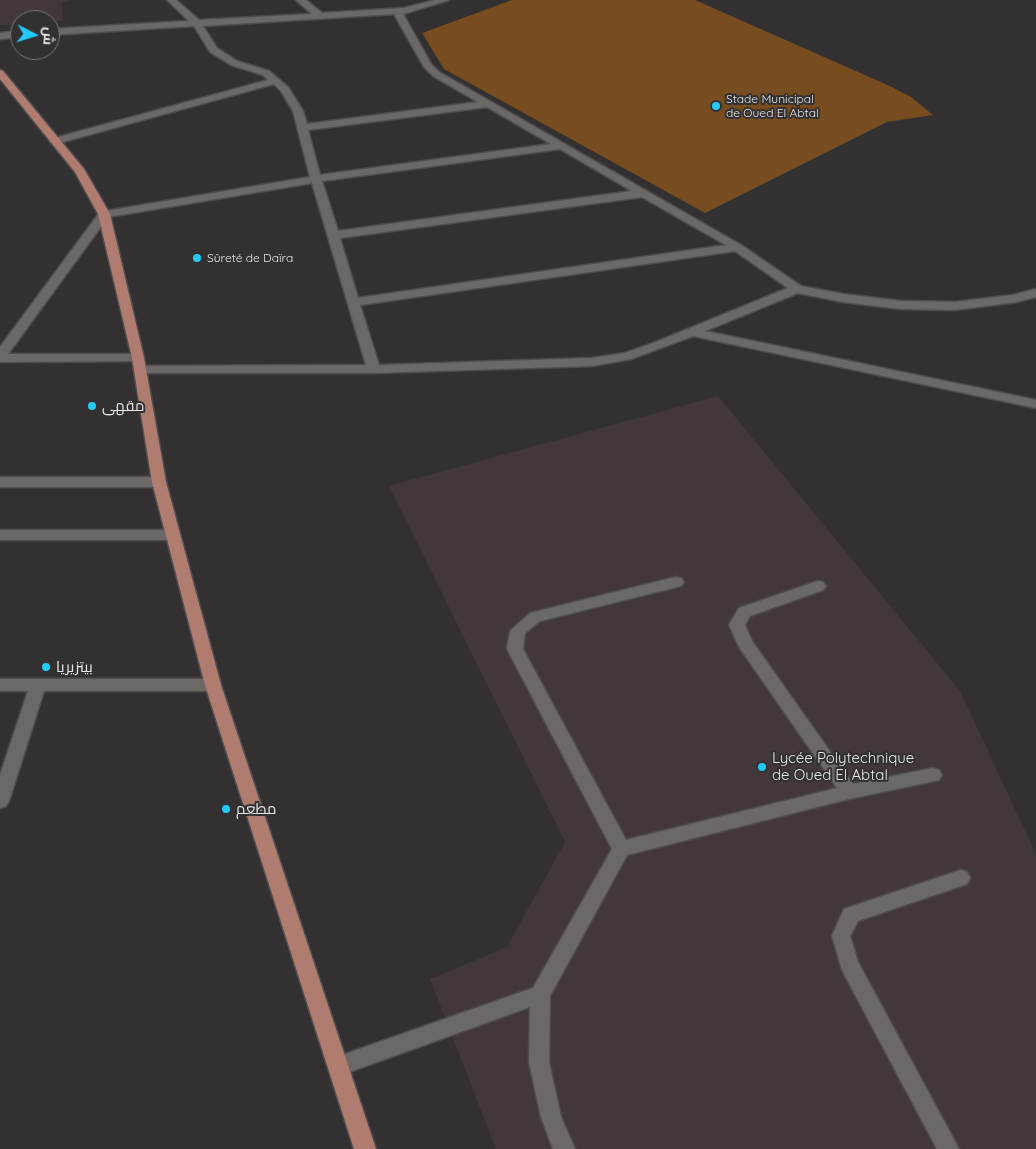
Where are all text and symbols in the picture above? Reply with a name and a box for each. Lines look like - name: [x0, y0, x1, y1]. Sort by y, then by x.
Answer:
- north arrow: [10, 10, 60, 60]
- text: ش: [39, 26, 59, 46]
- place label: Stade Municipal de Oued El Abtal: [726, 92, 819, 120]
- marker: Stade Municipal de Oued El Abtal: [710, 100, 722, 112]
- place label: Sûreté de Daïra: [207, 251, 293, 265]
- marker: Sûreté de Daïra: [191, 252, 203, 264]
- place label: مقهى: [102, 397, 144, 415]
- marker: مقهى: [86, 400, 98, 412]
- place label: بيتزيريا: [56, 658, 93, 676]
- marker: بيتزيريا: [40, 661, 52, 673]
- place label: Lycée Polytechnique de Oued El Abtal: [772, 749, 914, 784]
- marker: Lycée Polytechnique de Oued El Abtal: [756, 761, 768, 773]
- place label: مطعم: [236, 800, 276, 818]
- marker: مطعم: [220, 803, 232, 815]

